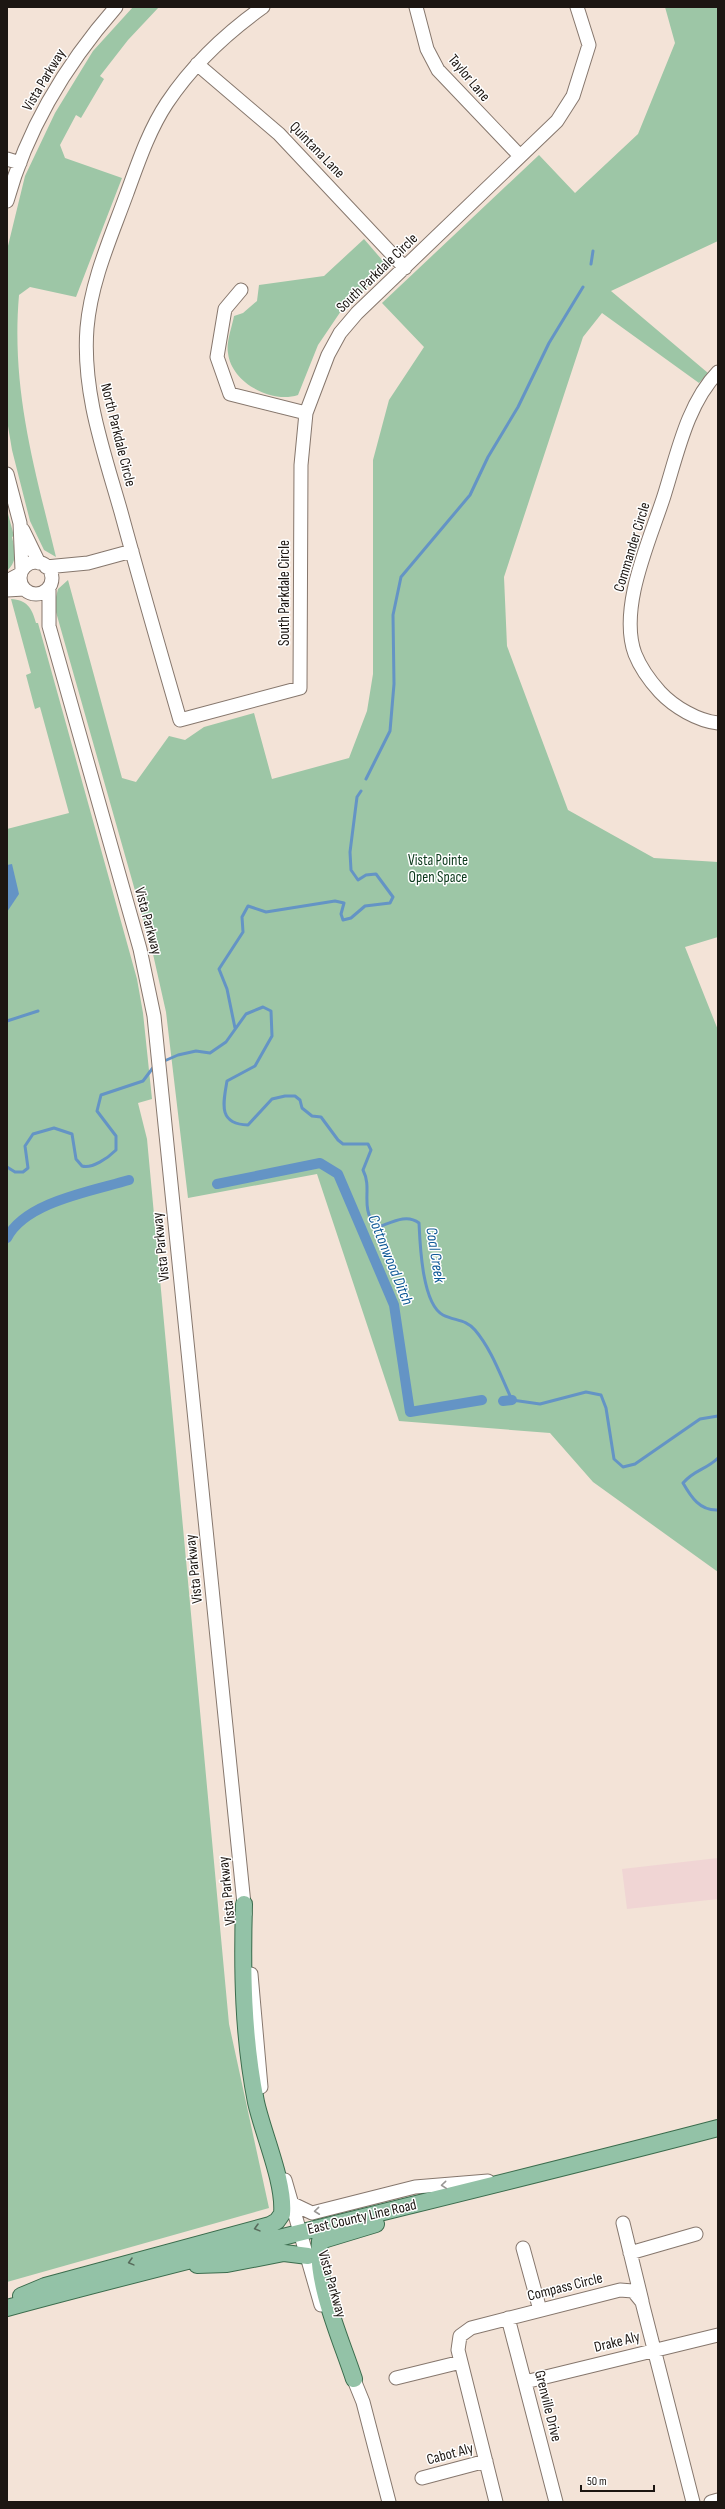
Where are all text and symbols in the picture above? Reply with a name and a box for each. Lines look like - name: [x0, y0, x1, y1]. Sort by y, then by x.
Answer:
- street label: Vista Parkway: [18, 45, 70, 115]
- street label: Taylor Lane: [444, 50, 494, 106]
- street label: Quintana Lane: [285, 118, 349, 182]
- street label: South Parkdale Circle: [332, 229, 422, 317]
- street label: North Parkdale Circle: [96, 381, 140, 489]
- street label: Commander Circle: [609, 500, 655, 594]
- street label: South Parkdale Circle: [275, 540, 294, 646]
- park label: Vista Pointe Open Space: [408, 851, 468, 887]
- street label: Vista Parkway: [130, 885, 166, 957]
- street label: Vista Parkway: [148, 1211, 174, 1282]
- water label: Cottonwood Ditch: [363, 1212, 417, 1308]
- water label: Coal Creek: [421, 1226, 449, 1285]
- street label: Vista Parkway: [181, 1533, 207, 1604]
- street label: Vista Parkway: [214, 1855, 240, 1926]
- one-way arrow: [441, 2180, 447, 2189]
- street label: East County Line Road: [306, 2195, 418, 2239]
- one-way arrow: [314, 2206, 320, 2215]
- one-way arrow: [254, 2223, 261, 2232]
- street label: Vista Parkway: [313, 2248, 351, 2320]
- one-way arrow: [128, 2258, 135, 2266]
- street label: Compass Circle: [525, 2268, 605, 2306]
- street label: Drake Aly: [592, 2327, 642, 2357]
- street label: Grenville Drive: [530, 2368, 566, 2444]
- street label: Cabot Aly: [425, 2439, 476, 2469]
- scale bar: [581, 2467, 654, 2493]
- text: 50 m: [587, 2474, 607, 2489]

